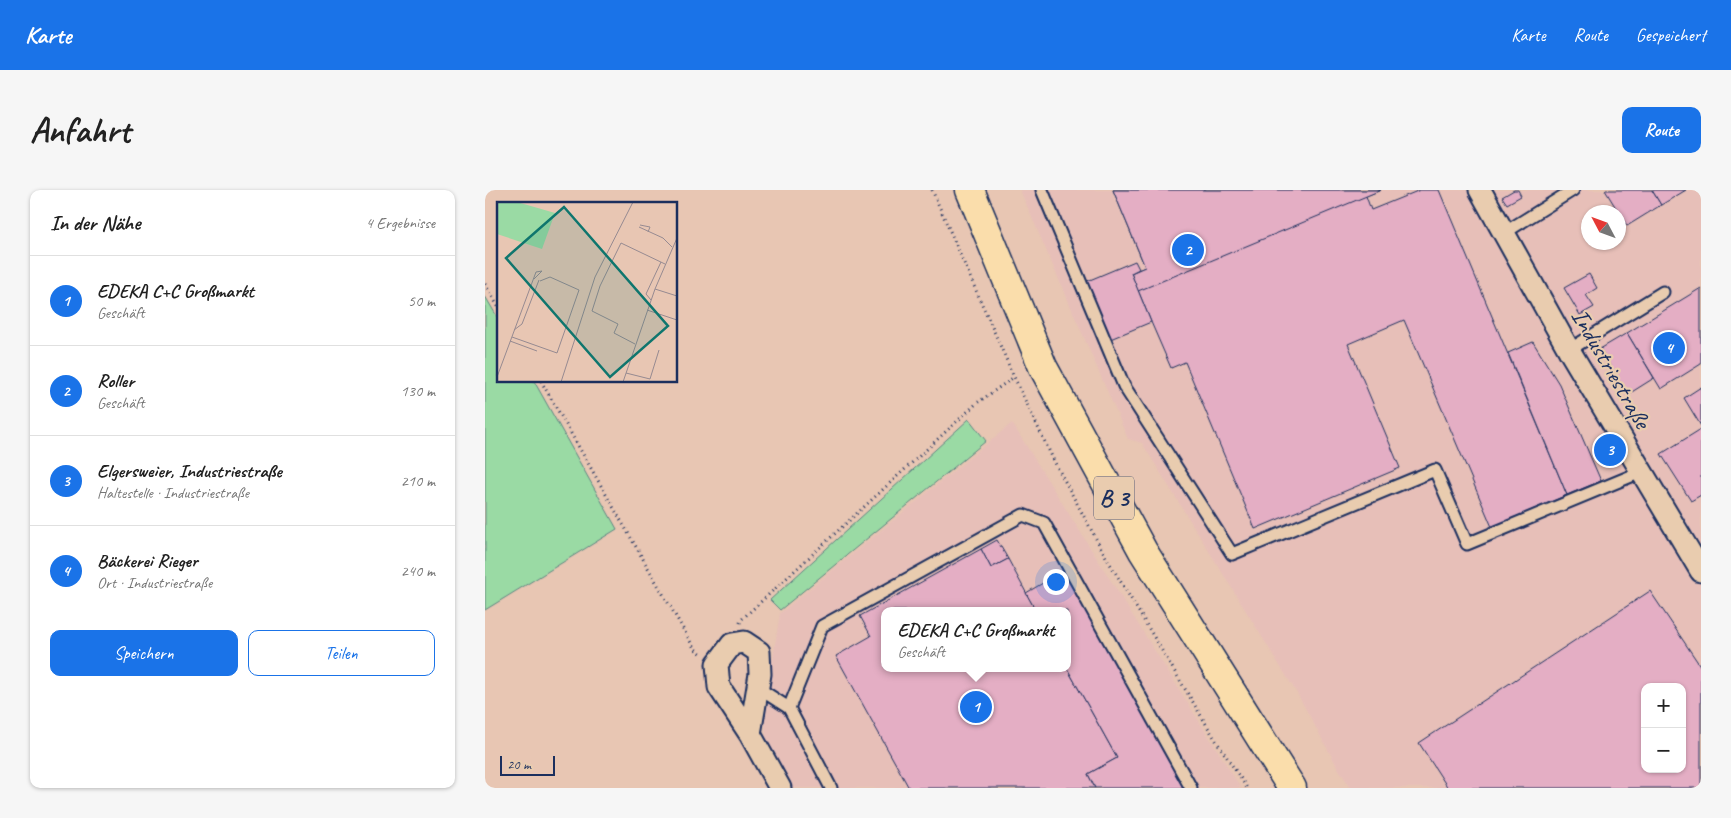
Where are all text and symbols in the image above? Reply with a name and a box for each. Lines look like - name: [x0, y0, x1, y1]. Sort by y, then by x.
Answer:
- text: Karte: [25, 20, 72, 50]
- text: Karte: [1511, 24, 1546, 46]
- text: Route: [1574, 24, 1608, 46]
- text: Gespeichert: [1636, 24, 1706, 46]
- button: Route: [1622, 107, 1701, 153]
- text: Anfahrt: [30, 108, 130, 153]
- inset map: [497, 202, 677, 382]
- north arrow: [1581, 205, 1626, 250]
- text: In der Nähe: [50, 210, 140, 236]
- text: 4 Ergebnisse: [366, 213, 435, 233]
- pin: 2: [1172, 231, 1204, 269]
- text: EDEKA C+C Großmarkt: [97, 279, 254, 303]
- text: 1: [62, 291, 70, 311]
- text: 50 m: [408, 291, 435, 311]
- text: Geschäft: [97, 303, 145, 323]
- street label: Industriestraße: [1564, 303, 1659, 436]
- pin: 4: [1653, 329, 1685, 367]
- text: Roller: [97, 369, 134, 393]
- text: 2: [62, 381, 70, 401]
- text: 130 m: [401, 381, 435, 401]
- text: Geschäft: [97, 393, 145, 413]
- pin: 3: [1594, 431, 1626, 469]
- text: Elgersweier, Industriestraße: [97, 459, 282, 483]
- text: 3: [62, 471, 70, 491]
- text: 210 m: [401, 471, 435, 491]
- road number: B 3: [1094, 476, 1134, 520]
- text: Haltestelle · Industriestraße: [97, 483, 249, 503]
- text: Bäckerei Rieger: [97, 549, 198, 573]
- text: 4: [62, 561, 70, 581]
- text: 240 m: [401, 561, 435, 581]
- your location: [1043, 569, 1069, 595]
- text: Ort · Industriestraße: [97, 573, 212, 593]
- popup: [881, 607, 1071, 672]
- text: EDEKA C+C Großmarkt: [898, 618, 1054, 642]
- button: Speichern: [50, 630, 238, 676]
- button: Teilen: [248, 630, 435, 676]
- text: Geschäft: [898, 642, 945, 662]
- map controls: [1641, 683, 1686, 773]
- button: +: [1641, 683, 1686, 728]
- pin: 1: [960, 688, 992, 726]
- button: −: [1641, 728, 1686, 773]
- scale bar: [500, 753, 555, 776]
- text: 20 m: [507, 756, 531, 773]

